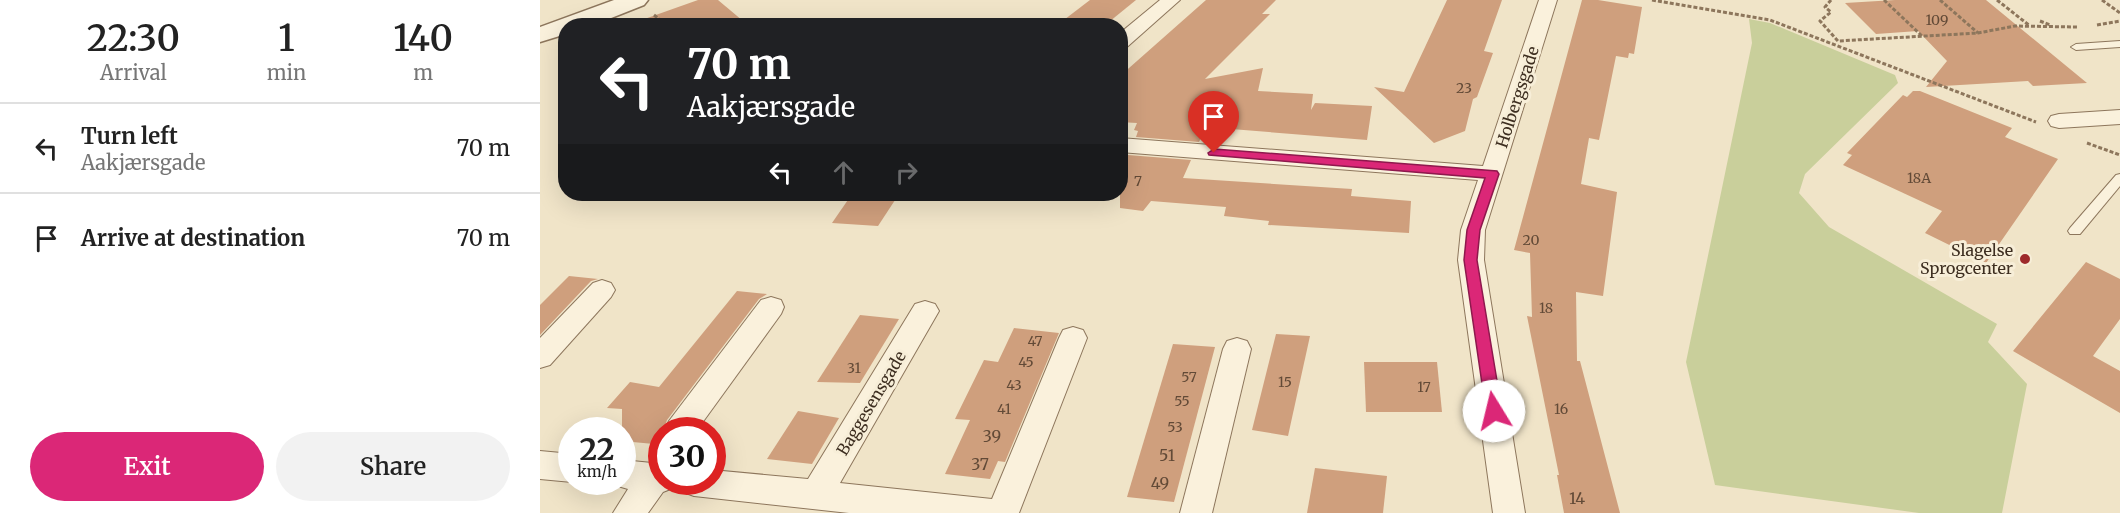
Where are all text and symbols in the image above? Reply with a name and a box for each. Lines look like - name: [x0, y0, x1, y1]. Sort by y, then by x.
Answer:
- house number: 109: [1925, 11, 1949, 29]
- text: 22:30: [87, 16, 180, 61]
- text: 1: [278, 16, 295, 61]
- text: 140: [393, 16, 453, 61]
- text: 70 m: [687, 38, 791, 90]
- icon: left: [588, 42, 666, 120]
- street label: Holbergsgade: [1491, 44, 1543, 150]
- text: Arrival: [100, 60, 167, 85]
- text: min: [267, 60, 306, 85]
- text: m: [413, 60, 433, 85]
- house number: 23: [1456, 79, 1472, 97]
- text: Aakjærsgade: [687, 90, 855, 124]
- pin: [1188, 91, 1239, 153]
- icon: arrive: [1197, 100, 1230, 133]
- text: Turn left: [81, 122, 178, 150]
- icon: left: [30, 132, 63, 165]
- text: 70 m: [457, 134, 510, 162]
- text: Aakjærsgade: [81, 150, 205, 175]
- icon: left: [764, 156, 797, 189]
- icon: ahead: [827, 156, 860, 189]
- icon: right: [890, 156, 923, 189]
- house number: 18A: [1907, 169, 1931, 187]
- house number: 7: [1134, 172, 1142, 190]
- icon: arrive: [30, 222, 63, 255]
- text: Arrive at destination: [81, 224, 305, 252]
- text: 70 m: [457, 224, 510, 252]
- house number: 20: [1522, 231, 1540, 249]
- place label: Slagelse Sprogcenter: [1920, 240, 2013, 278]
- marker: Slagelse Sprogcenter: [2018, 252, 2032, 266]
- house number: 18: [1539, 299, 1553, 317]
- house number: 47: [1027, 332, 1043, 350]
- street label: Baggesensgade: [832, 347, 910, 459]
- house number: 45: [1018, 353, 1034, 371]
- house number: 31: [847, 359, 861, 377]
- house number: 57: [1181, 368, 1197, 386]
- house number: 15: [1278, 373, 1292, 391]
- house number: 43: [1006, 376, 1022, 394]
- house number: 17: [1417, 378, 1431, 396]
- position arrow: [1462, 379, 1526, 443]
- house number: 55: [1174, 392, 1190, 410]
- house number: 41: [997, 400, 1011, 418]
- house number: 16: [1554, 400, 1568, 418]
- speed limit sign: 30: [648, 417, 726, 495]
- house number: 53: [1167, 418, 1183, 436]
- house number: 39: [983, 426, 1001, 446]
- text: 22: [580, 430, 614, 468]
- button: Exit: [30, 432, 264, 501]
- button: Share: [276, 432, 510, 501]
- house number: 51: [1159, 445, 1175, 465]
- house number: 37: [971, 454, 989, 474]
- text: km/h: [577, 462, 617, 481]
- house number: 49: [1151, 473, 1169, 493]
- house number: 14: [1569, 488, 1585, 508]

